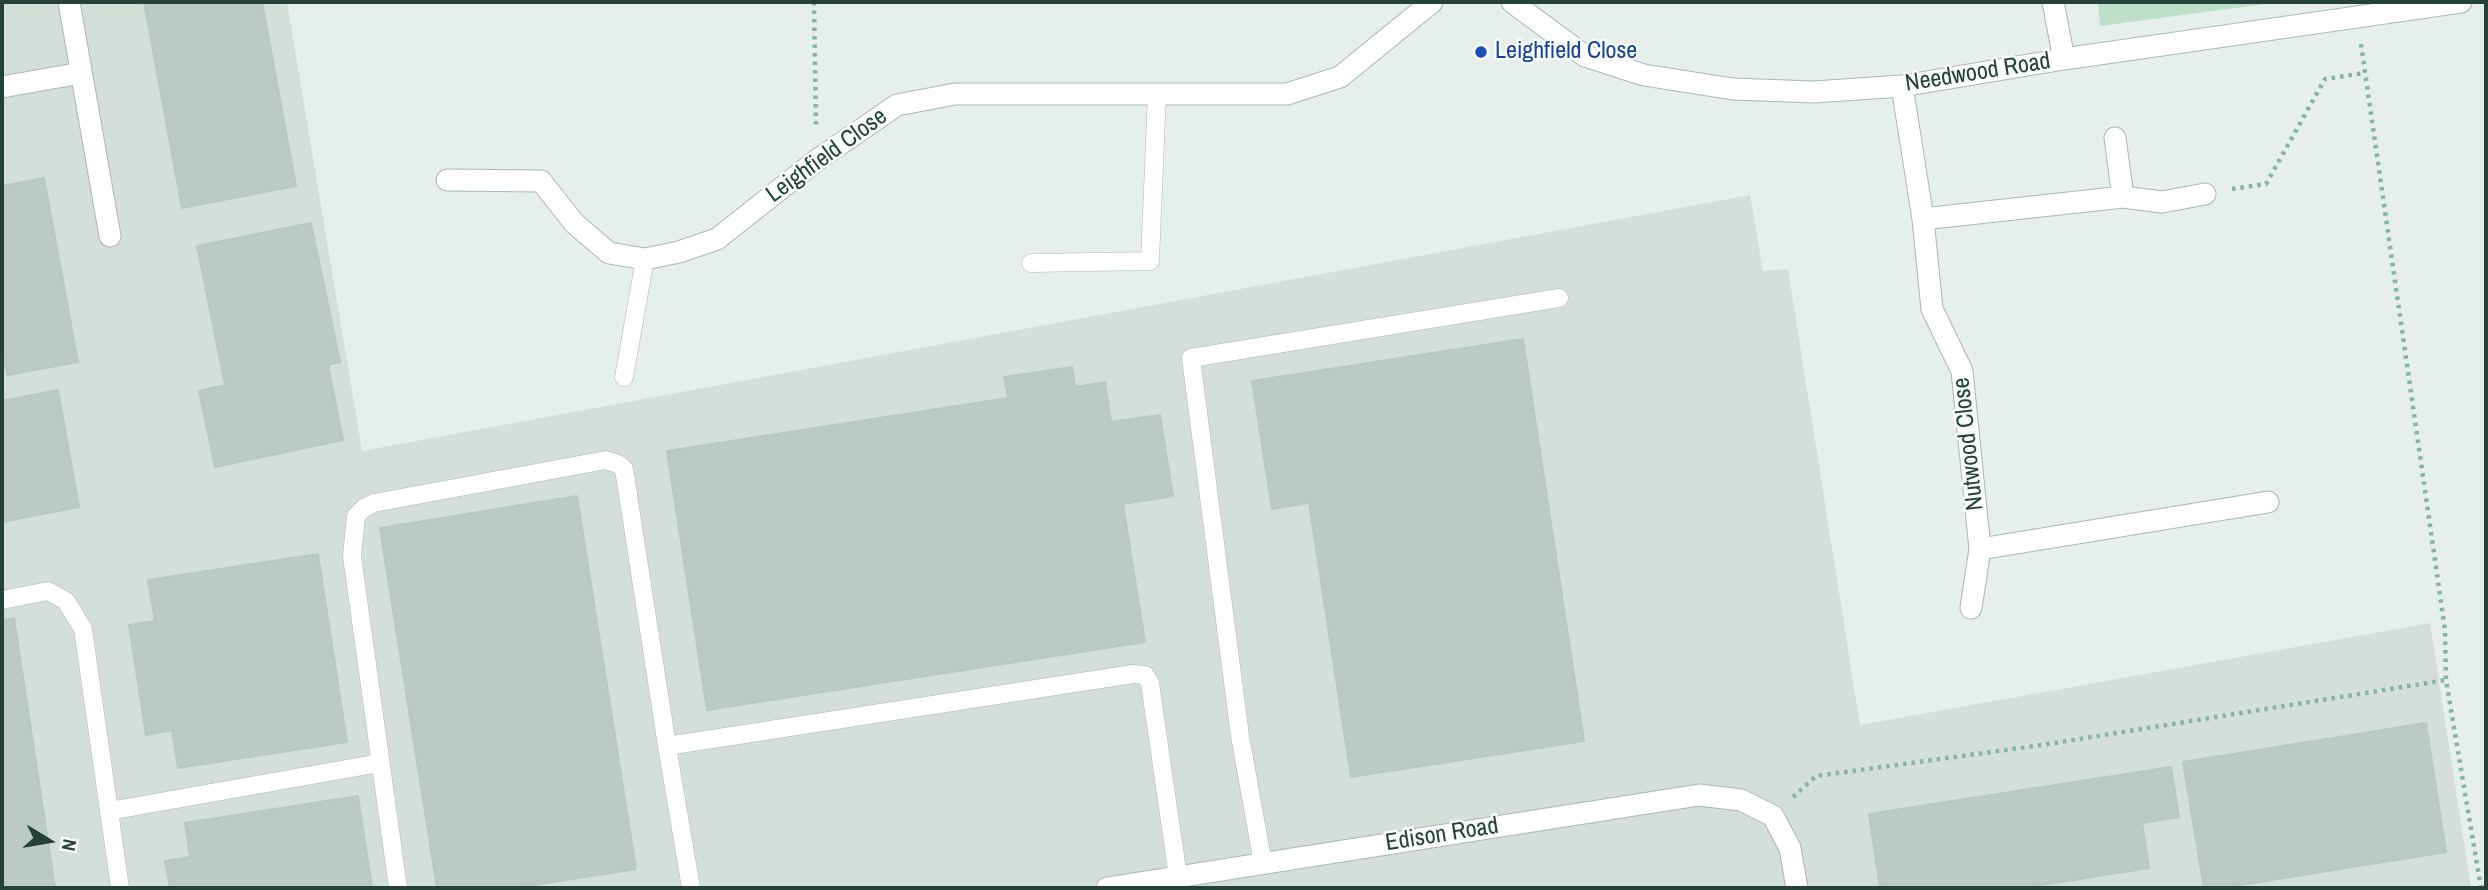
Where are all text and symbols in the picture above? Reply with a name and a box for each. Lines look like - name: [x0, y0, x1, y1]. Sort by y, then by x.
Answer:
- place label: Leighfield Close: [1495, 38, 1637, 66]
- marker: Leighfield Close: [1473, 44, 1489, 60]
- street label: Needwood Road: [1903, 47, 2053, 99]
- street label: Leighfield Close: [761, 103, 893, 209]
- street label: Nutwood Close: [1948, 376, 1990, 512]
- north arrow: [14, 806, 84, 876]
- street label: Edison Road: [1384, 812, 1500, 858]
- text: N: [56, 837, 83, 853]

